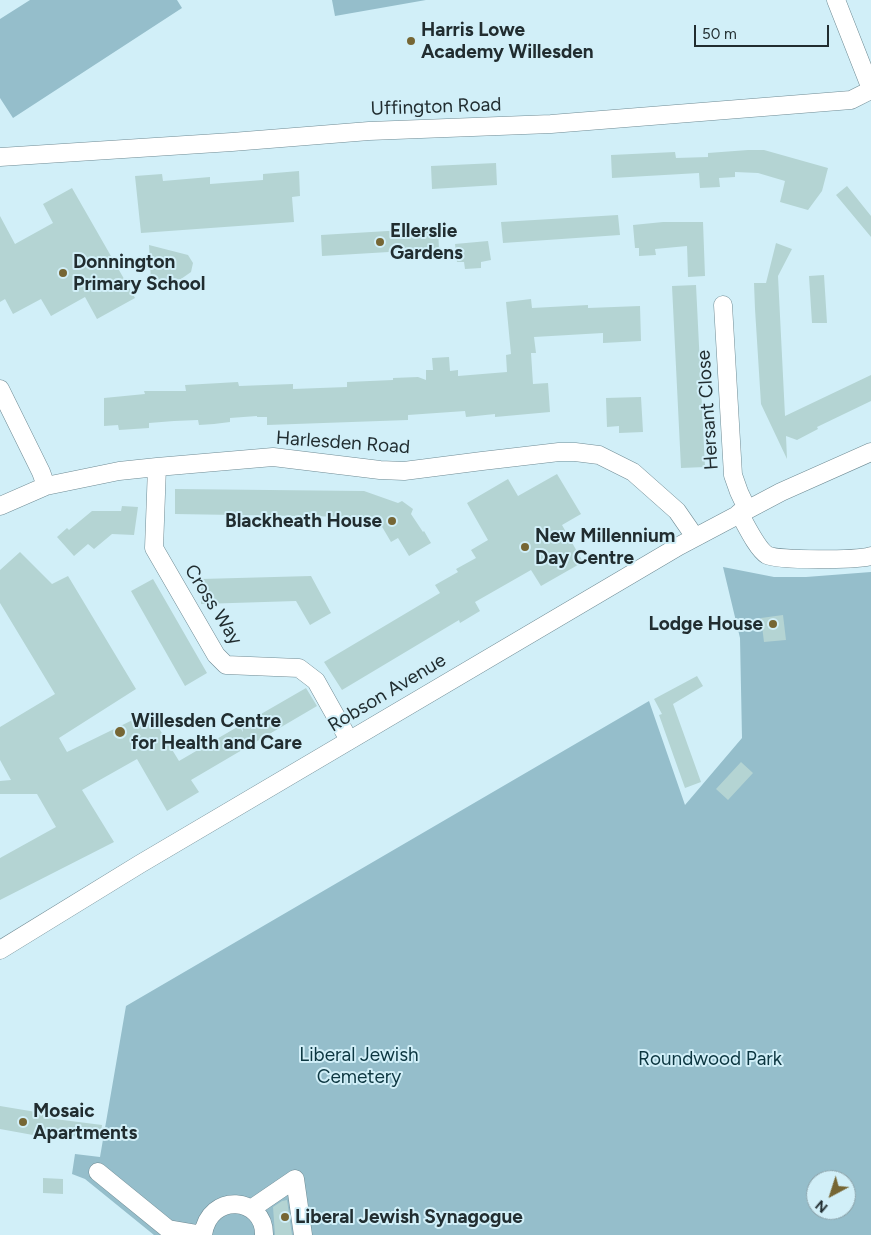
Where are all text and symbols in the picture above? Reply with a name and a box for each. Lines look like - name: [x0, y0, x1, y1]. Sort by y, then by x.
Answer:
- scale bar: [696, 15, 831, 47]
- place label: Harris Lowe Academy Willesden: [421, 19, 594, 63]
- text: 50 m: [702, 25, 737, 43]
- marker: Harris Lowe Academy Willesden: [405, 35, 417, 47]
- street label: Uffington Road: [370, 93, 502, 121]
- place label: Ellerslie Gardens: [390, 220, 463, 264]
- marker: Ellerslie Gardens: [374, 236, 386, 248]
- place label: Donnington Primary School: [73, 251, 205, 295]
- marker: Donnington Primary School: [57, 267, 69, 279]
- street label: Hersant Close: [692, 349, 724, 471]
- street label: Harlesden Road: [275, 427, 411, 459]
- place label: Blackheath House: [225, 510, 382, 532]
- marker: Blackheath House: [386, 515, 398, 527]
- place label: New Millennium Day Centre: [535, 525, 675, 569]
- marker: New Millennium Day Centre: [519, 541, 531, 553]
- street label: Cross Way: [179, 561, 247, 649]
- place label: Lodge House: [649, 613, 763, 635]
- marker: Lodge House: [767, 618, 779, 630]
- street label: Robson Avenue: [324, 649, 450, 737]
- place label: Willesden Centre for Health and Care: [131, 710, 302, 754]
- marker: Willesden Centre for Health and Care: [113, 725, 127, 739]
- park label: Liberal Jewish Cemetery: [299, 1044, 419, 1088]
- park label: Roundwood Park: [638, 1048, 782, 1070]
- place label: Mosaic Apartments: [33, 1100, 137, 1144]
- marker: Mosaic Apartments: [17, 1116, 29, 1128]
- north arrow: [806, 1170, 856, 1220]
- text: N: [812, 1196, 831, 1216]
- place label: Liberal Jewish Synagogue: [295, 1206, 523, 1228]
- marker: Liberal Jewish Synagogue: [279, 1211, 291, 1223]

